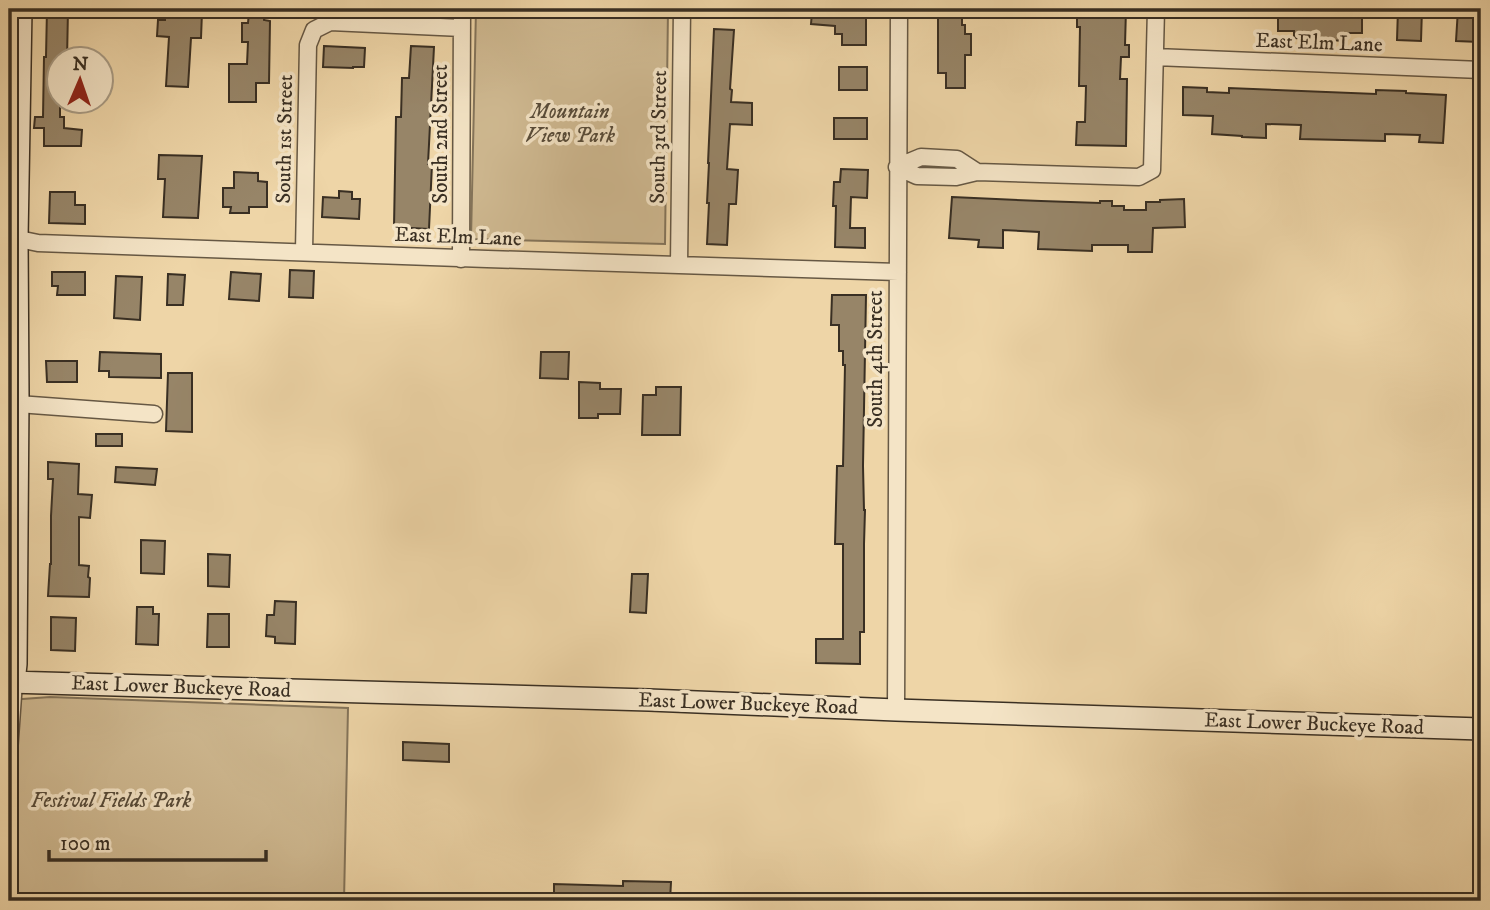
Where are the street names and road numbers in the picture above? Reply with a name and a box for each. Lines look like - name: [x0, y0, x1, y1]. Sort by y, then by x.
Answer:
- street label: East Elm Lane: [1255, 28, 1383, 58]
- street label: South 2nd Street: [428, 64, 454, 204]
- street label: South 3rd Street: [645, 70, 673, 204]
- street label: South 1st Street: [271, 74, 299, 204]
- street label: East Elm Lane: [394, 222, 522, 252]
- street label: South 4th Street: [863, 290, 889, 428]
- street label: East Lower Buckeye Road: [71, 670, 292, 704]
- street label: East Lower Buckeye Road: [638, 687, 859, 721]
- street label: East Lower Buckeye Road: [1204, 707, 1425, 741]

